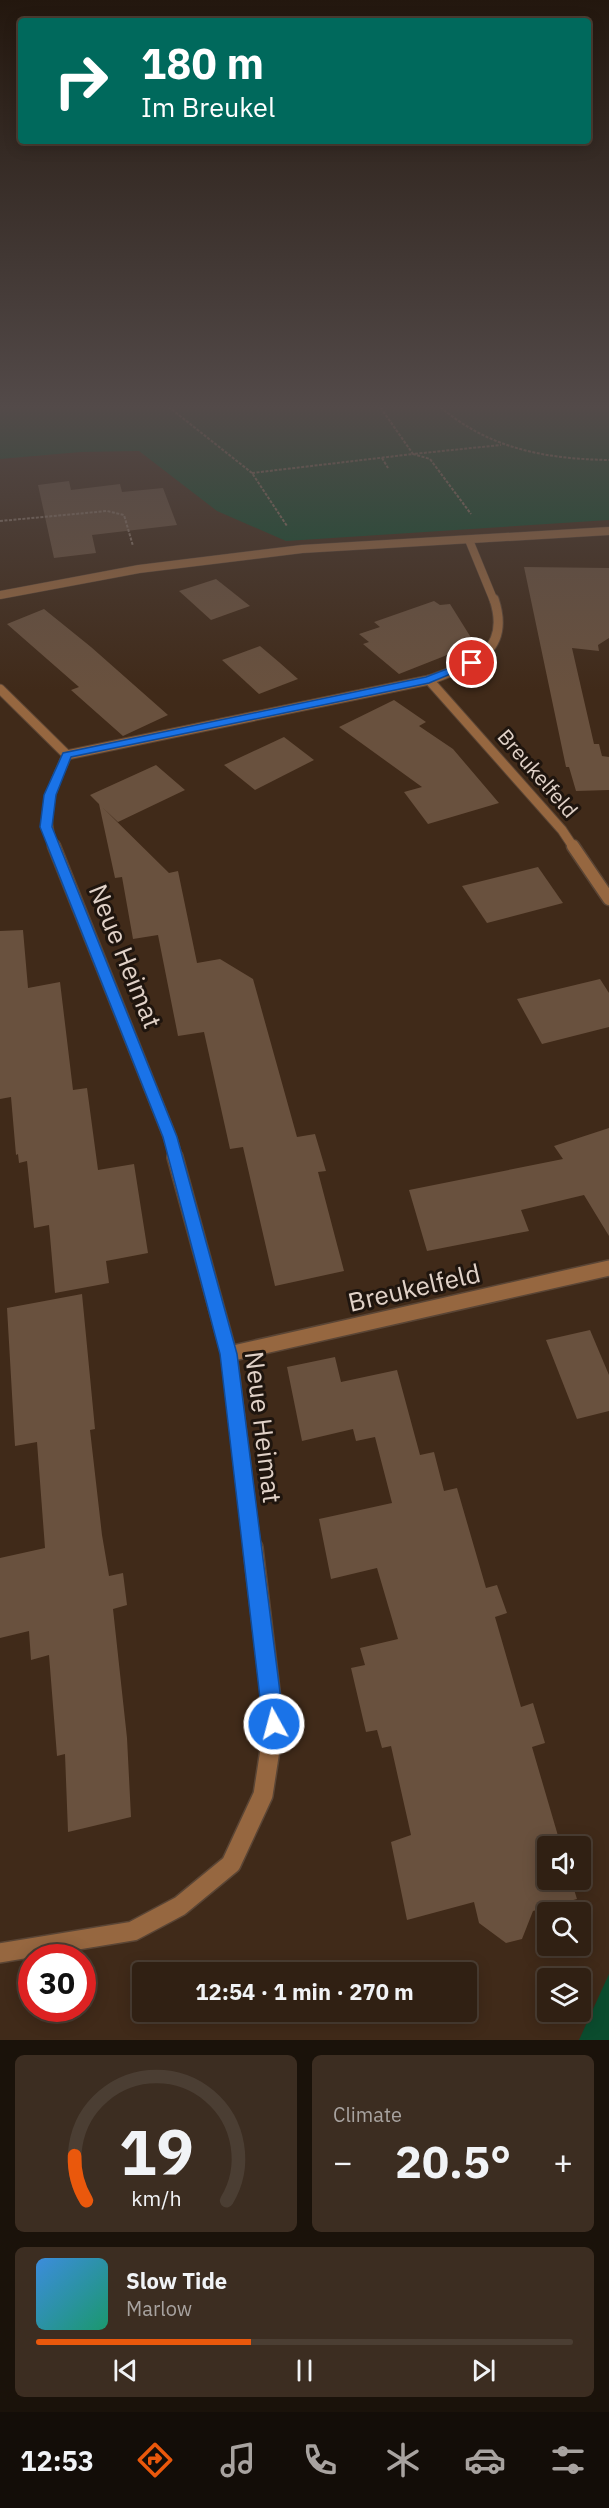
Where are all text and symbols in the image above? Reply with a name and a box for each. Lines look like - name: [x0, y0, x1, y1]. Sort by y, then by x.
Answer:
- text: 180 m: [141, 36, 264, 91]
- icon: right: [42, 42, 120, 120]
- text: Im Breukel: [141, 89, 275, 124]
- pin: [446, 637, 497, 688]
- icon: arrive: [455, 646, 488, 679]
- street label: Breukelfeld: [492, 723, 584, 823]
- street label: Neue Heimat: [82, 879, 170, 1033]
- street label: Breukelfeld: [345, 1255, 483, 1319]
- street label: Neue Heimat: [238, 1349, 290, 1505]
- position arrow: [242, 1692, 306, 1756]
- map controls: [537, 1836, 591, 2022]
- button: sound: [537, 1836, 591, 1890]
- button: search: [537, 1902, 591, 1956]
- speed limit sign: 30: [18, 1944, 96, 2022]
- button: layers: [537, 1968, 591, 2022]
- text: 12:54 · 1 min · 270 m: [195, 1977, 414, 2006]
- text: Climate: [333, 2101, 402, 2128]
- text: 19: [119, 2111, 193, 2192]
- text: 20.5°: [395, 2132, 511, 2190]
- text: −: [333, 2140, 353, 2183]
- text: +: [553, 2140, 573, 2183]
- text: km/h: [131, 2184, 181, 2212]
- text: Slow Tide: [126, 2266, 227, 2295]
- text: Marlow: [126, 2295, 192, 2322]
- icon: previous: [109, 2354, 142, 2387]
- icon: pause: [288, 2354, 321, 2387]
- icon: next: [467, 2354, 500, 2387]
- icon: directions: [134, 2439, 176, 2481]
- icon: music: [217, 2439, 259, 2481]
- icon: phone: [299, 2439, 341, 2481]
- icon: climate: [382, 2439, 424, 2481]
- icon: car: [464, 2439, 506, 2481]
- icon: filters: [547, 2439, 589, 2481]
- text: 12:53: [20, 2443, 94, 2478]

